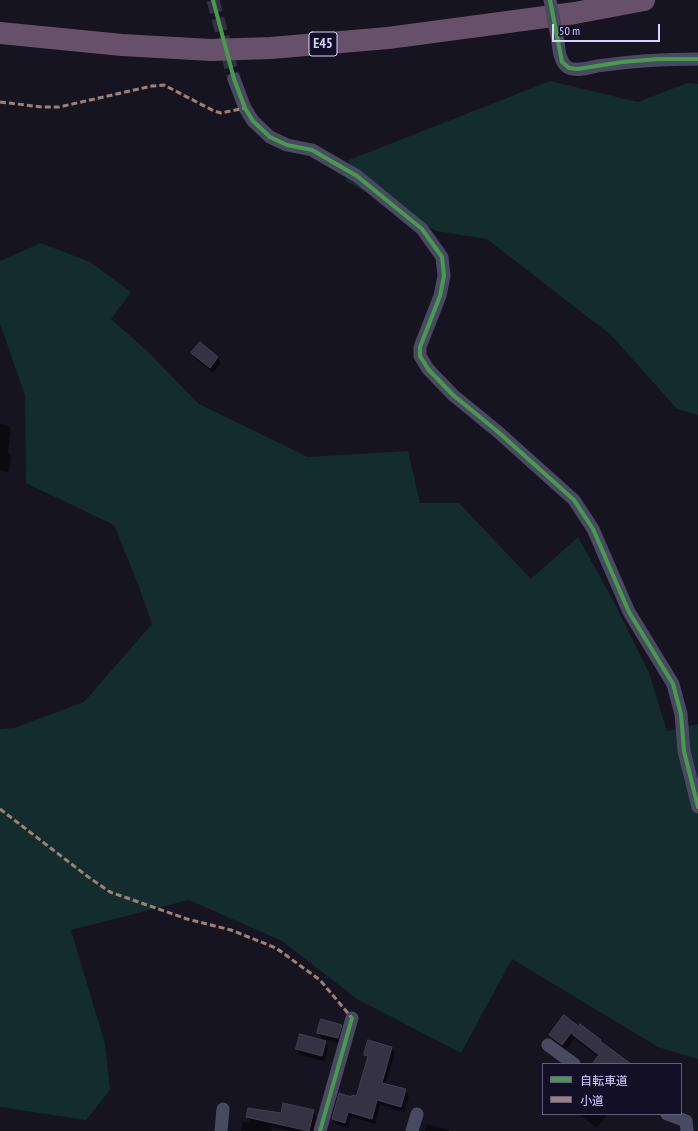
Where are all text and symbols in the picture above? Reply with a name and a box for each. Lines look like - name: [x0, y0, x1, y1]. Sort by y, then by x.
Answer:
- scale bar: [554, 16, 662, 42]
- text: 50 m: [559, 23, 580, 38]
- road number: E45: [309, 32, 337, 56]
- legend: [542, 1063, 682, 1115]
- text: 自転車道: [580, 1073, 628, 1088]
- text: 小道: [580, 1093, 604, 1108]

